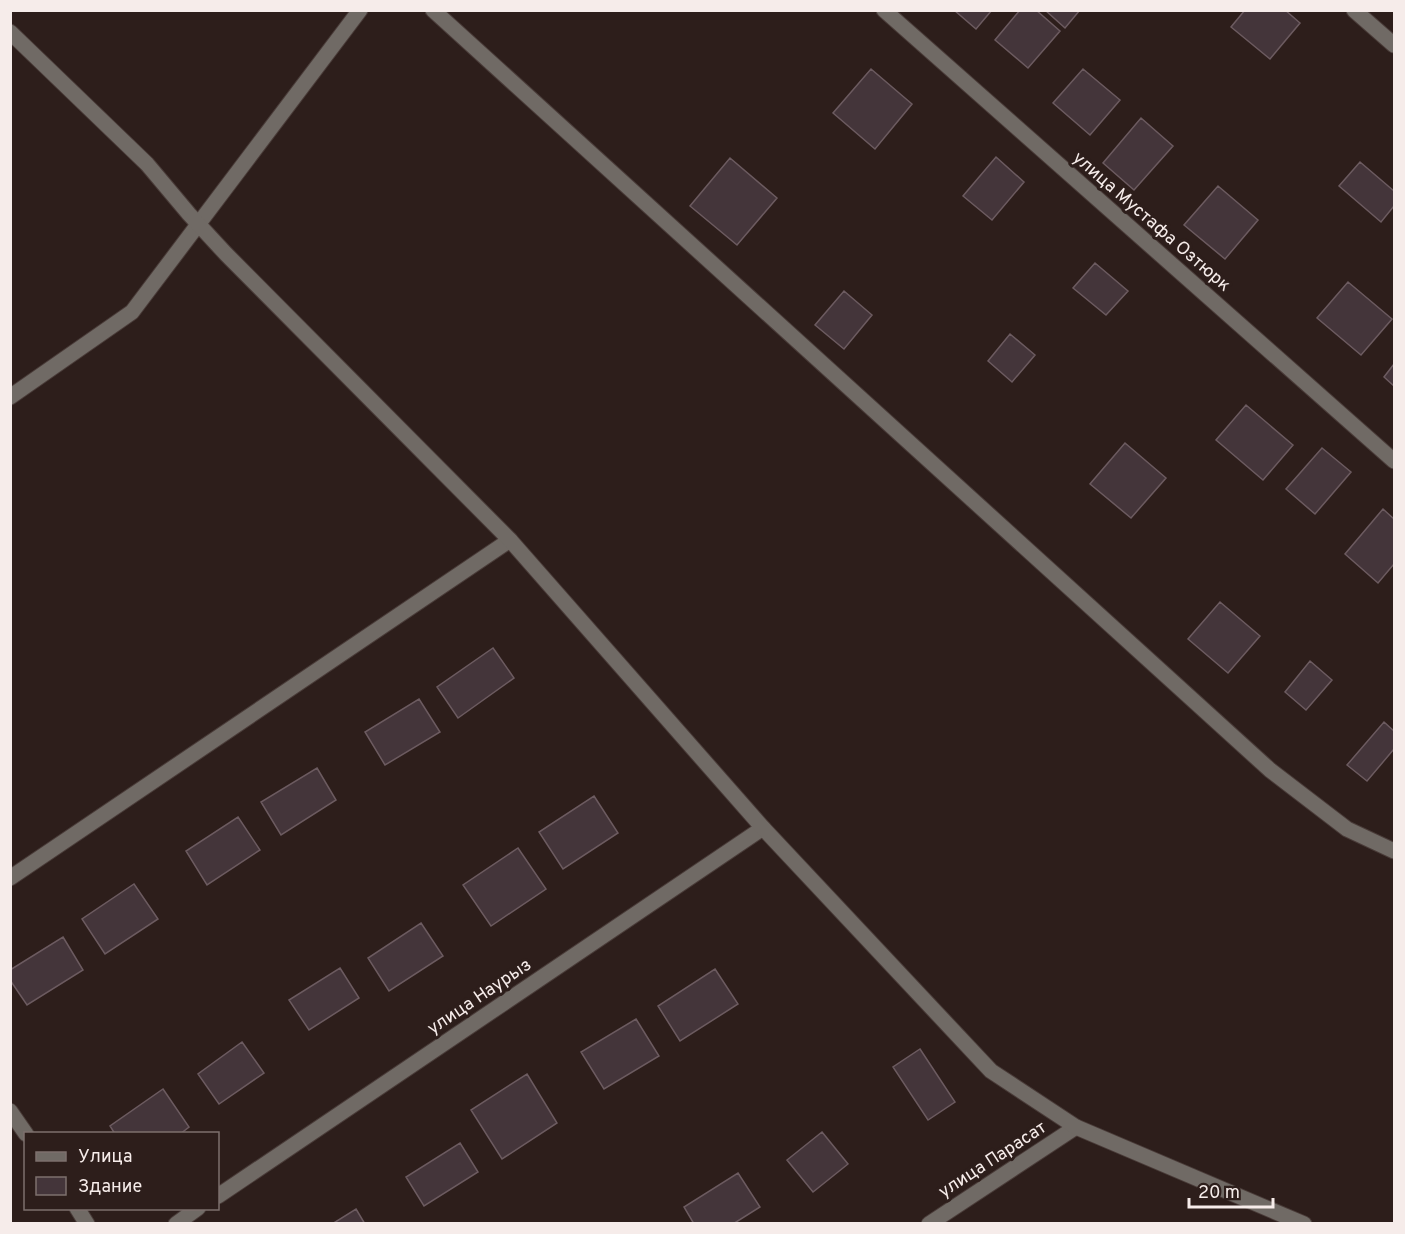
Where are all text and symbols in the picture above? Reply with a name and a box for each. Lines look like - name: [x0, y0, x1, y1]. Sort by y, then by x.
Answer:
- street label: улица Мустафа Озтюрк: [1067, 147, 1235, 297]
- street label: улица Наурыз: [423, 954, 536, 1041]
- street label: улица Парасат: [934, 1117, 1051, 1204]
- legend: [24, 1132, 219, 1210]
- text: Улица: [78, 1146, 132, 1169]
- scale bar: [1189, 1171, 1273, 1209]
- text: Здание: [78, 1176, 142, 1199]
- text: 20 m: [1198, 1182, 1240, 1205]

